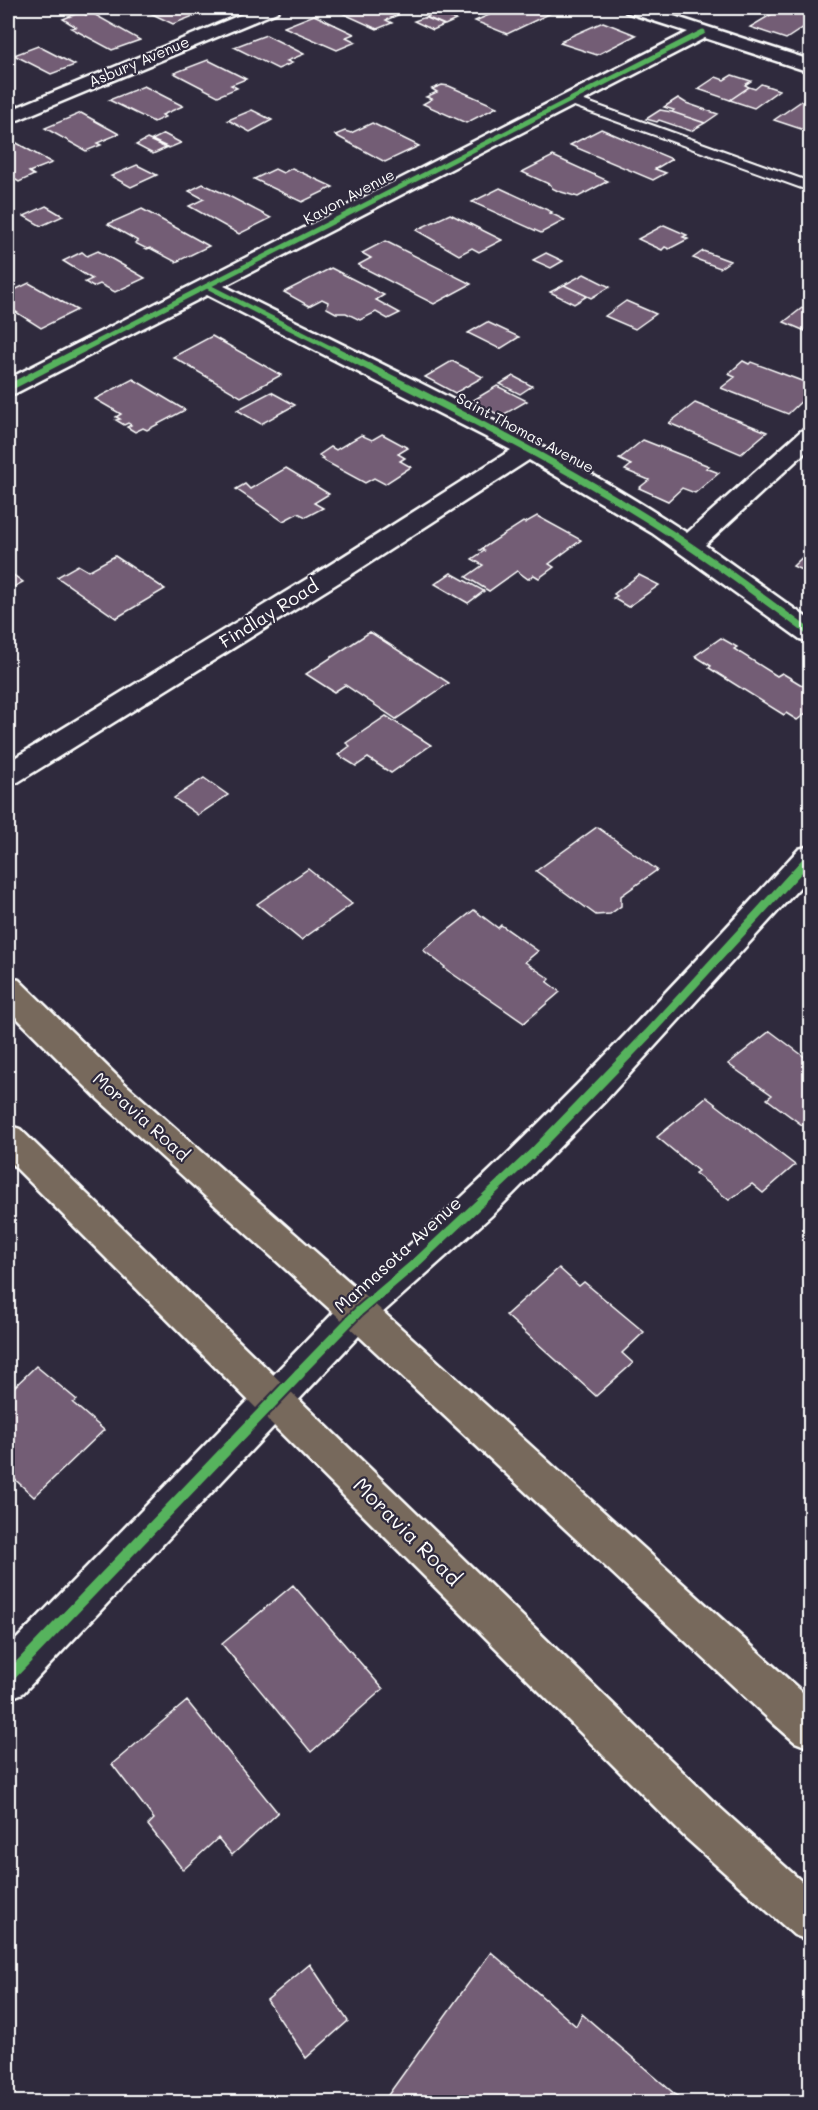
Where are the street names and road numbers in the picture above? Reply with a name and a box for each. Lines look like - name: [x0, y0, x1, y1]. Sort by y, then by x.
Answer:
- street label: Asbury Avenue: [85, 31, 192, 91]
- street label: Kavon Avenue: [300, 164, 398, 228]
- street label: Saint Thomas Avenue: [453, 387, 598, 477]
- street label: Findlay Road: [214, 573, 323, 653]
- street label: Moravia Road: [88, 1066, 195, 1166]
- street label: Mannasota Avenue: [329, 1191, 466, 1318]
- street label: Moravia Road: [348, 1471, 468, 1591]

